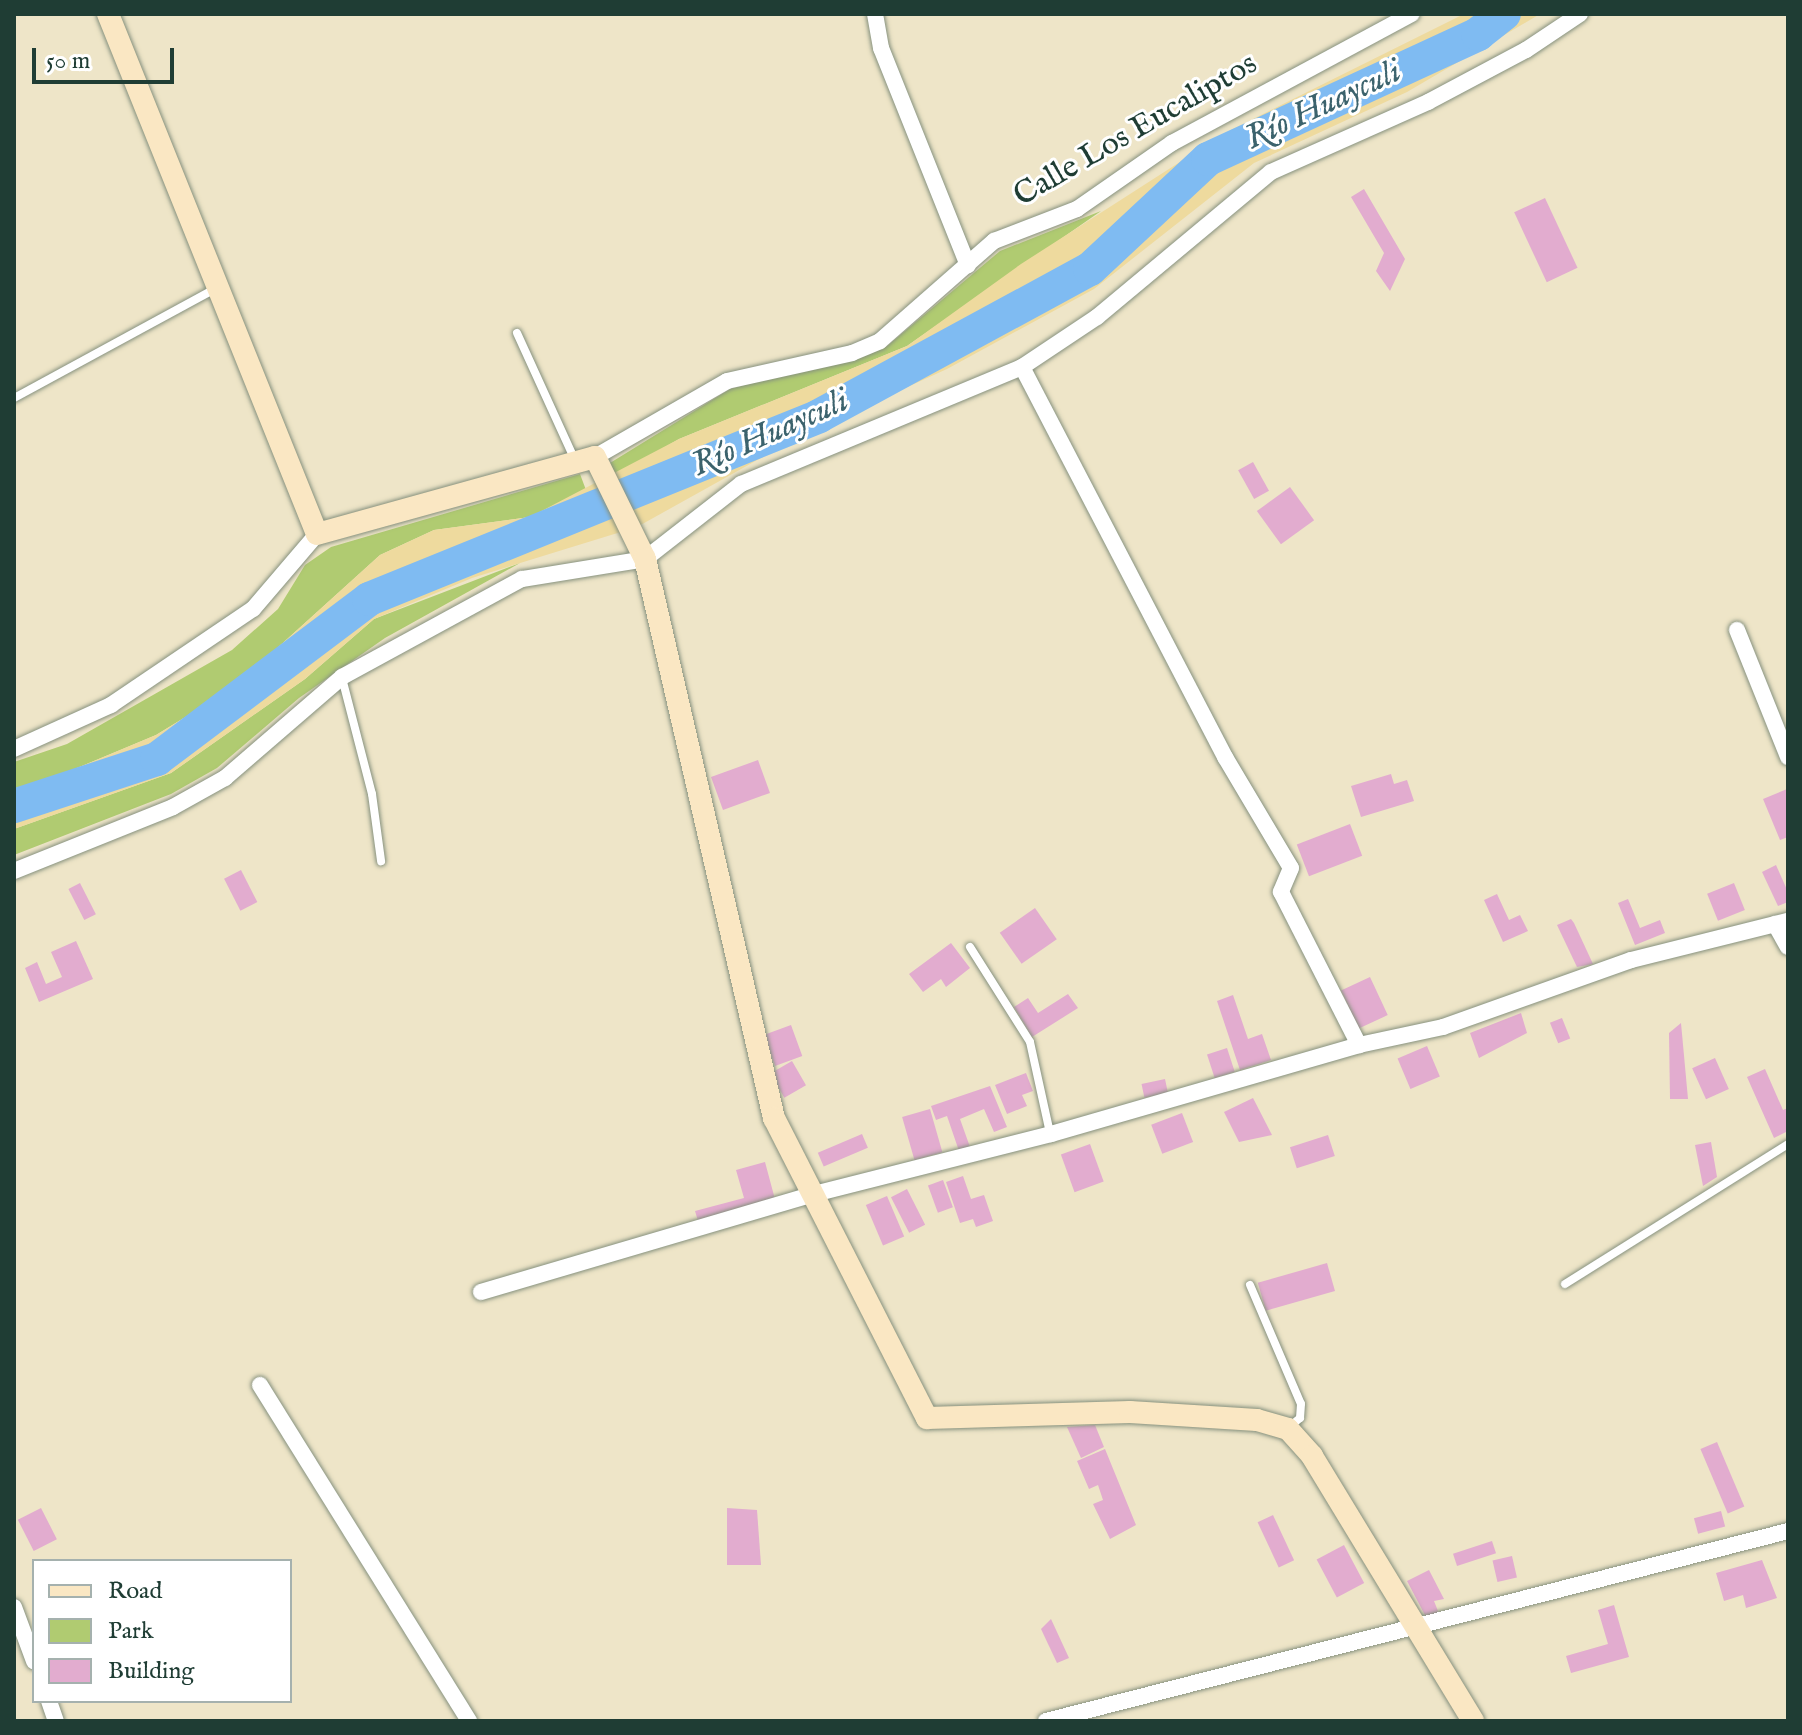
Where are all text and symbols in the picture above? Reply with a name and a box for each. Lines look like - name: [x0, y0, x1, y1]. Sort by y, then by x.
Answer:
- scale bar: [36, 32, 178, 82]
- text: 50 m: [46, 46, 90, 77]
- street label: Calle Los Eucaliptos: [1007, 46, 1265, 216]
- water label: Río Huayculi: [1239, 51, 1407, 159]
- water label: Río Huayculi: [685, 380, 855, 486]
- legend: [32, 1559, 292, 1703]
- text: Road: [108, 1576, 162, 1607]
- text: Park: [108, 1616, 154, 1647]
- text: Building: [108, 1656, 194, 1687]

